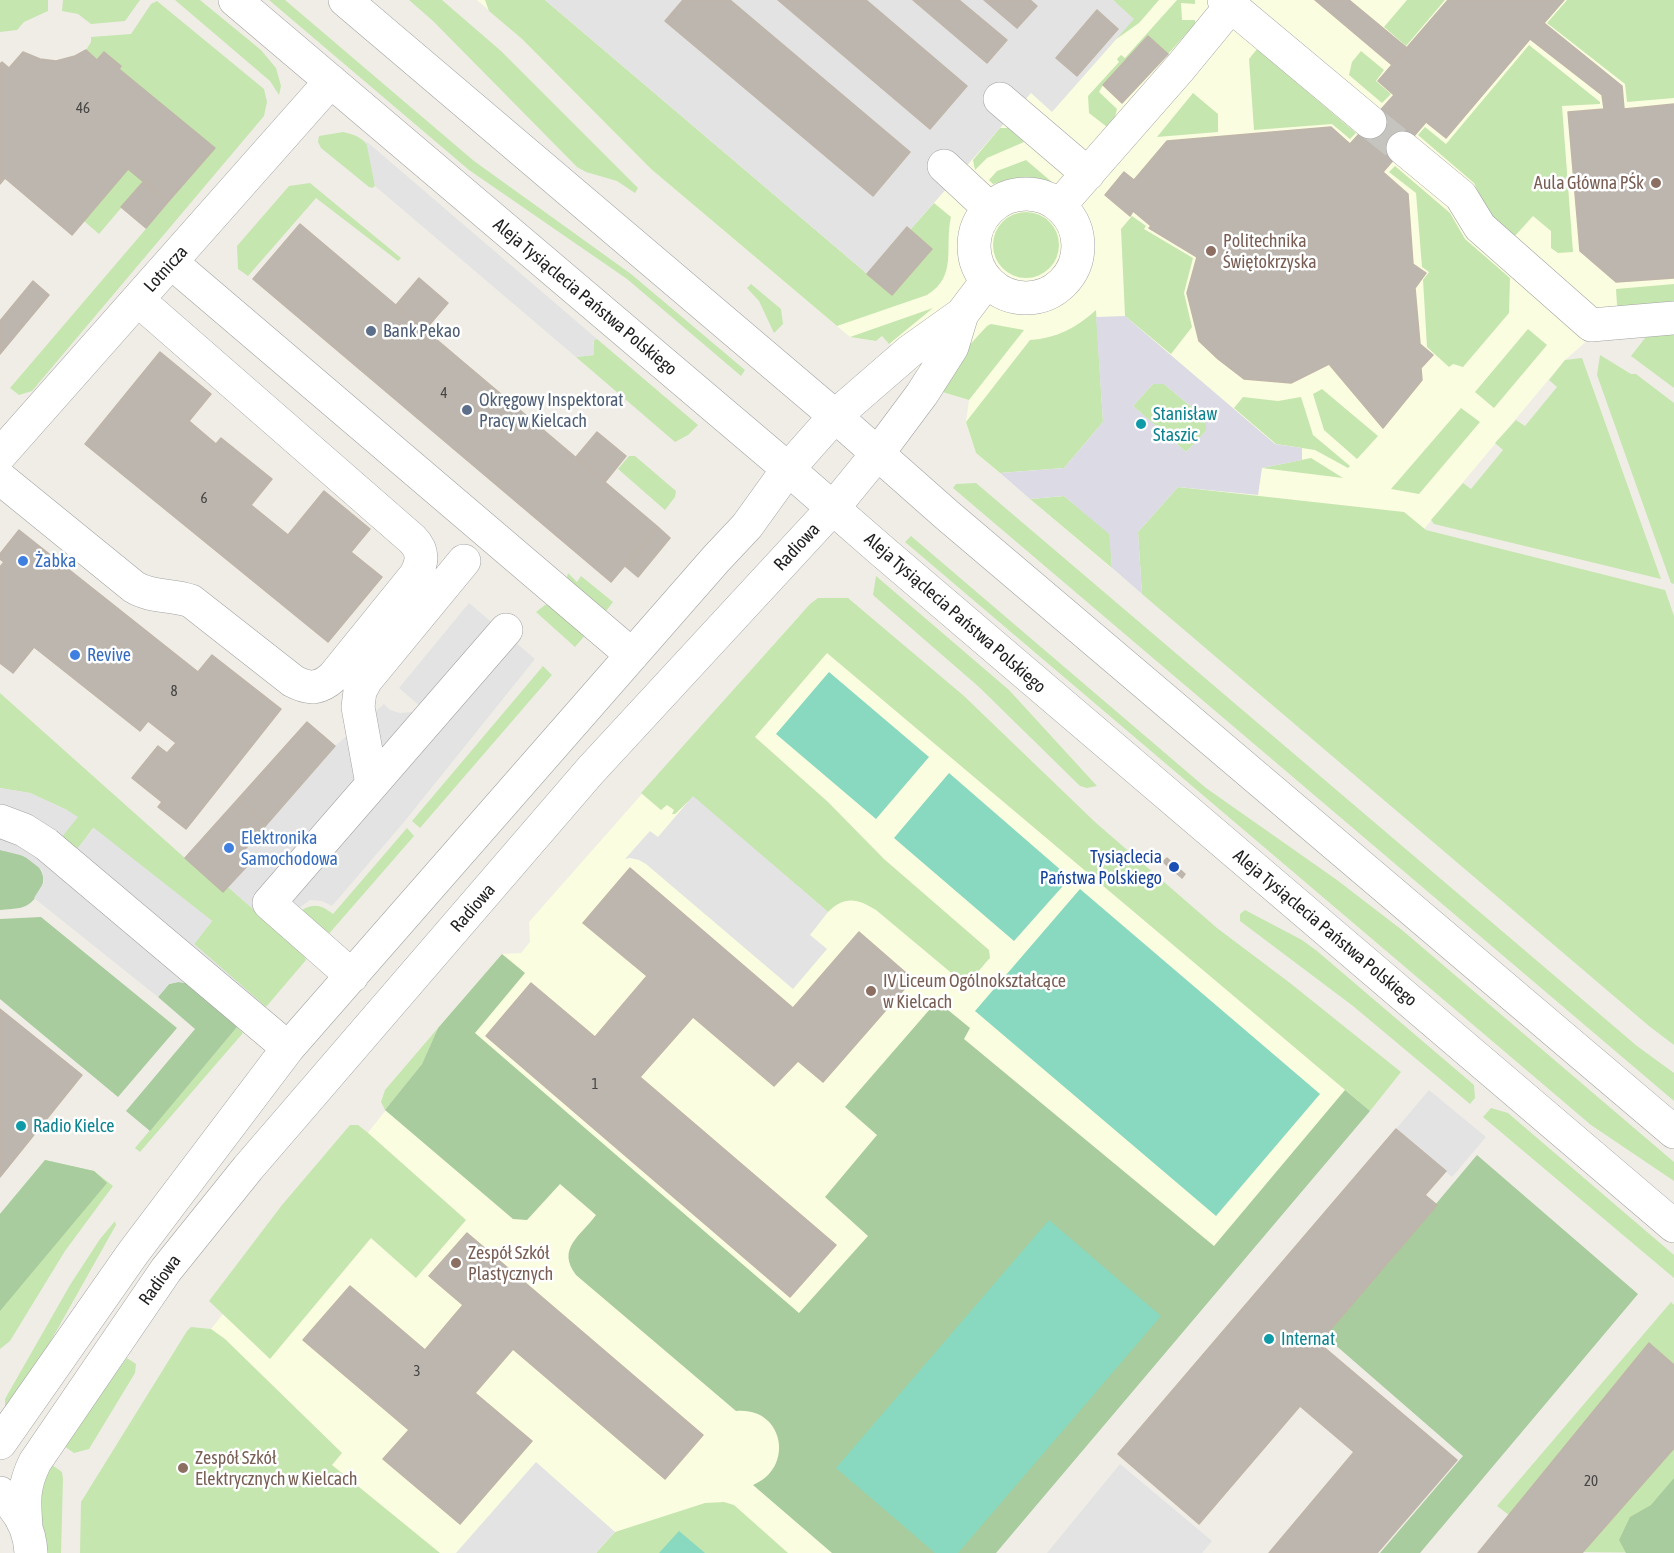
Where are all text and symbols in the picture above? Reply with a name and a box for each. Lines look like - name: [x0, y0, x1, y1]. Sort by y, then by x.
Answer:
- house number: 46: [76, 99, 90, 117]
- place label: Aula Główna PŚk: [1534, 172, 1644, 194]
- marker: Aula Główna PŚk: [1649, 176, 1663, 190]
- street label: Aleja Tysiąclecia Państwa Polskiego: [489, 214, 681, 380]
- place label: Politechnika Świętokrzyska: [1223, 230, 1317, 272]
- street label: Lotnicza: [140, 241, 192, 297]
- marker: Politechnika Świętokrzyska: [1204, 244, 1218, 258]
- place label: Bank Pekao: [383, 320, 461, 342]
- marker: Bank Pekao: [364, 324, 378, 338]
- house number: 4: [440, 384, 448, 402]
- place label: Okręgowy Inspektorat Pracy w Kielcach: [479, 389, 623, 432]
- marker: Okręgowy Inspektorat Pracy w Kielcach: [460, 403, 474, 417]
- place label: Stanisław Staszic: [1153, 403, 1217, 446]
- marker: Stanisław Staszic: [1134, 417, 1148, 431]
- house number: 6: [200, 489, 208, 507]
- street label: Radiowa: [770, 519, 824, 575]
- street label: Aleja Tysiąclecia Państwa Polskiego: [860, 528, 1050, 698]
- place label: Żabka: [35, 550, 76, 572]
- marker: Żabka: [16, 554, 30, 568]
- place label: Revive: [87, 644, 131, 666]
- marker: Revive: [68, 648, 82, 662]
- house number: 8: [170, 682, 178, 700]
- place label: Elektronika Samochodowa: [241, 827, 338, 870]
- marker: Elektronika Samochodowa: [222, 841, 236, 855]
- street label: Aleja Tysiąclecia Państwa Polskiego: [1229, 845, 1421, 1011]
- place label: Tysiąclecia Państwa Polskiego: [1040, 846, 1162, 888]
- marker: Tysiąclecia Państwa Polskiego: [1167, 860, 1181, 874]
- street label: Radiowa: [446, 879, 500, 937]
- place label: IV Liceum Ogólnokształcące w Kielcach: [883, 970, 1066, 1012]
- marker: IV Liceum Ogólnokształcące w Kielcach: [864, 984, 878, 998]
- house number: 1: [591, 1075, 599, 1093]
- place label: Radio Kielce: [33, 1115, 115, 1137]
- marker: Radio Kielce: [14, 1119, 28, 1133]
- place label: Zespół Szkół Plastycznych: [468, 1242, 553, 1284]
- street label: Radiowa: [134, 1250, 186, 1310]
- marker: Zespół Szkół Plastycznych: [449, 1256, 463, 1270]
- place label: Internat: [1281, 1328, 1335, 1350]
- marker: Internat: [1262, 1332, 1276, 1346]
- house number: 3: [413, 1362, 421, 1380]
- place label: Zespół Szkół Elektrycznych w Kielcach: [195, 1447, 357, 1490]
- marker: Zespół Szkół Elektrycznych w Kielcach: [176, 1461, 190, 1475]
- house number: 20: [1584, 1472, 1598, 1490]

